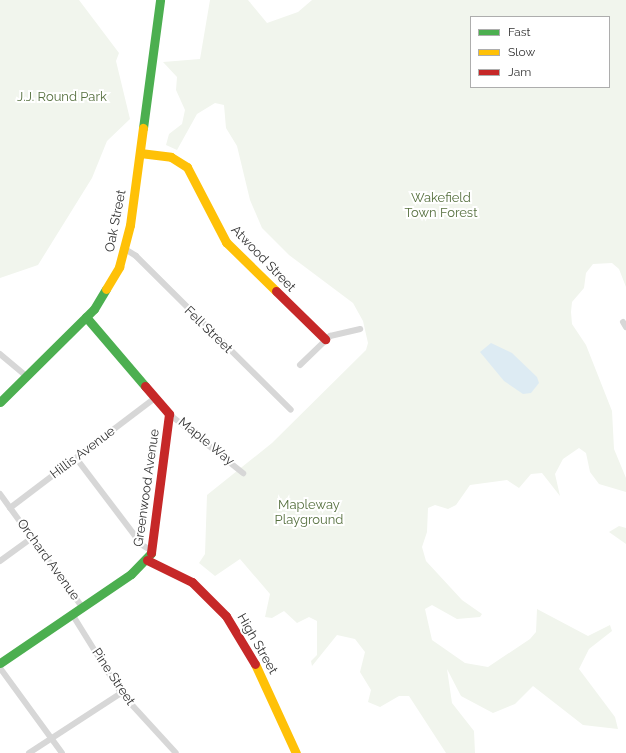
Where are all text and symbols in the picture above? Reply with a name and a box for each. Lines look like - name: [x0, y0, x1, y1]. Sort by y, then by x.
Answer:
- legend: [470, 16, 610, 88]
- text: Fast: [508, 25, 531, 39]
- text: Slow: [508, 45, 535, 59]
- text: Jam: [508, 65, 531, 79]
- park label: J.J. Round Park: [17, 89, 107, 105]
- street label: Oak Street: [102, 189, 130, 253]
- park label: Wakefield Town Forest: [404, 191, 478, 222]
- street label: Atwood Street: [227, 223, 299, 295]
- street label: Fell Street: [181, 303, 235, 357]
- street label: Maple Way: [175, 415, 237, 469]
- street label: Hillis Avenue: [47, 423, 119, 483]
- street label: Greenwood Avenue: [131, 428, 163, 548]
- park label: Mapleway Playground: [275, 498, 343, 529]
- street label: Orchard Avenue: [13, 516, 83, 604]
- street label: High Street: [233, 611, 281, 677]
- street label: Pine Street: [88, 645, 138, 709]

